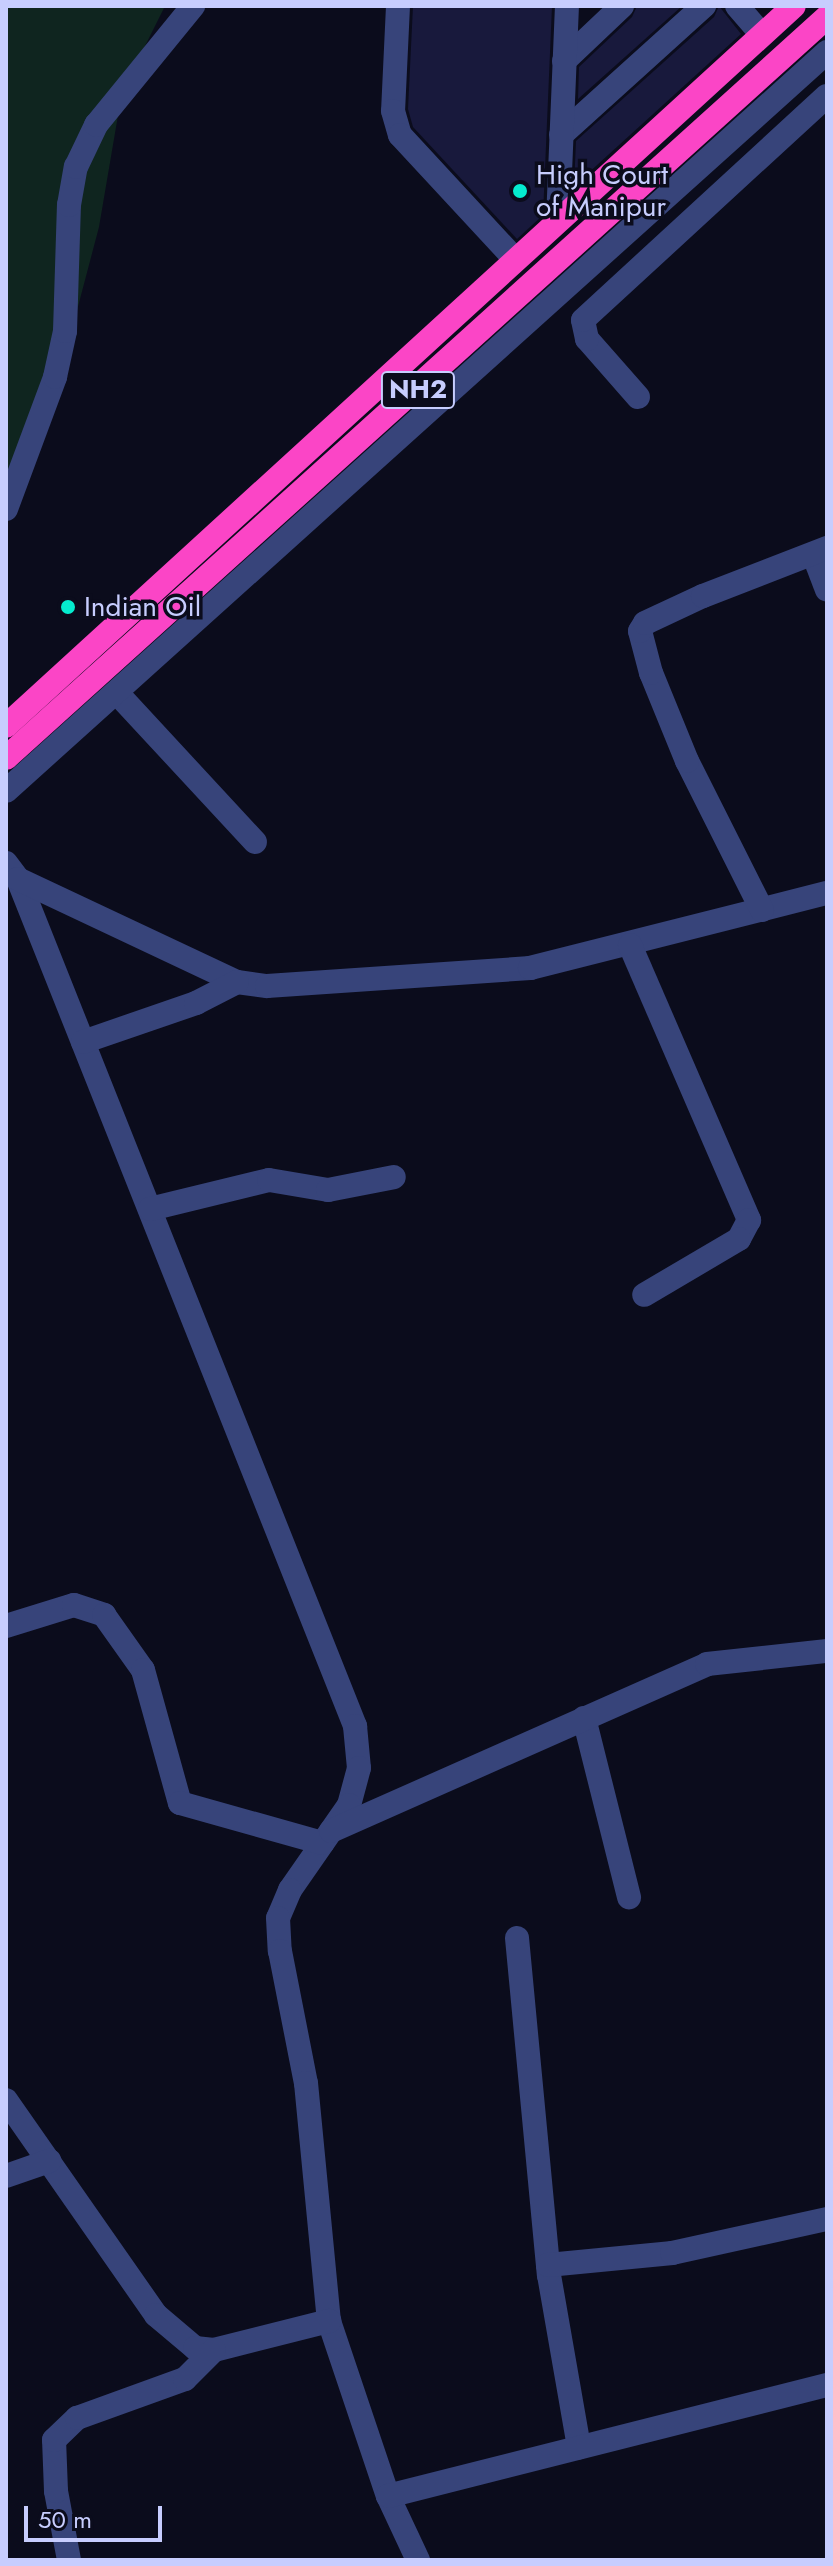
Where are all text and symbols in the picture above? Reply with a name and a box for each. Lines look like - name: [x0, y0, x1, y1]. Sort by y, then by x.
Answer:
- place label: High Court of Manipur: [536, 158, 668, 224]
- marker: High Court of Manipur: [511, 182, 529, 200]
- road number: NH2: [380, 368, 456, 412]
- place label: Indian Oil: [84, 590, 201, 624]
- marker: Indian Oil: [59, 598, 77, 616]
- scale bar: [28, 2490, 166, 2540]
- text: 50 m: [38, 2502, 92, 2537]

